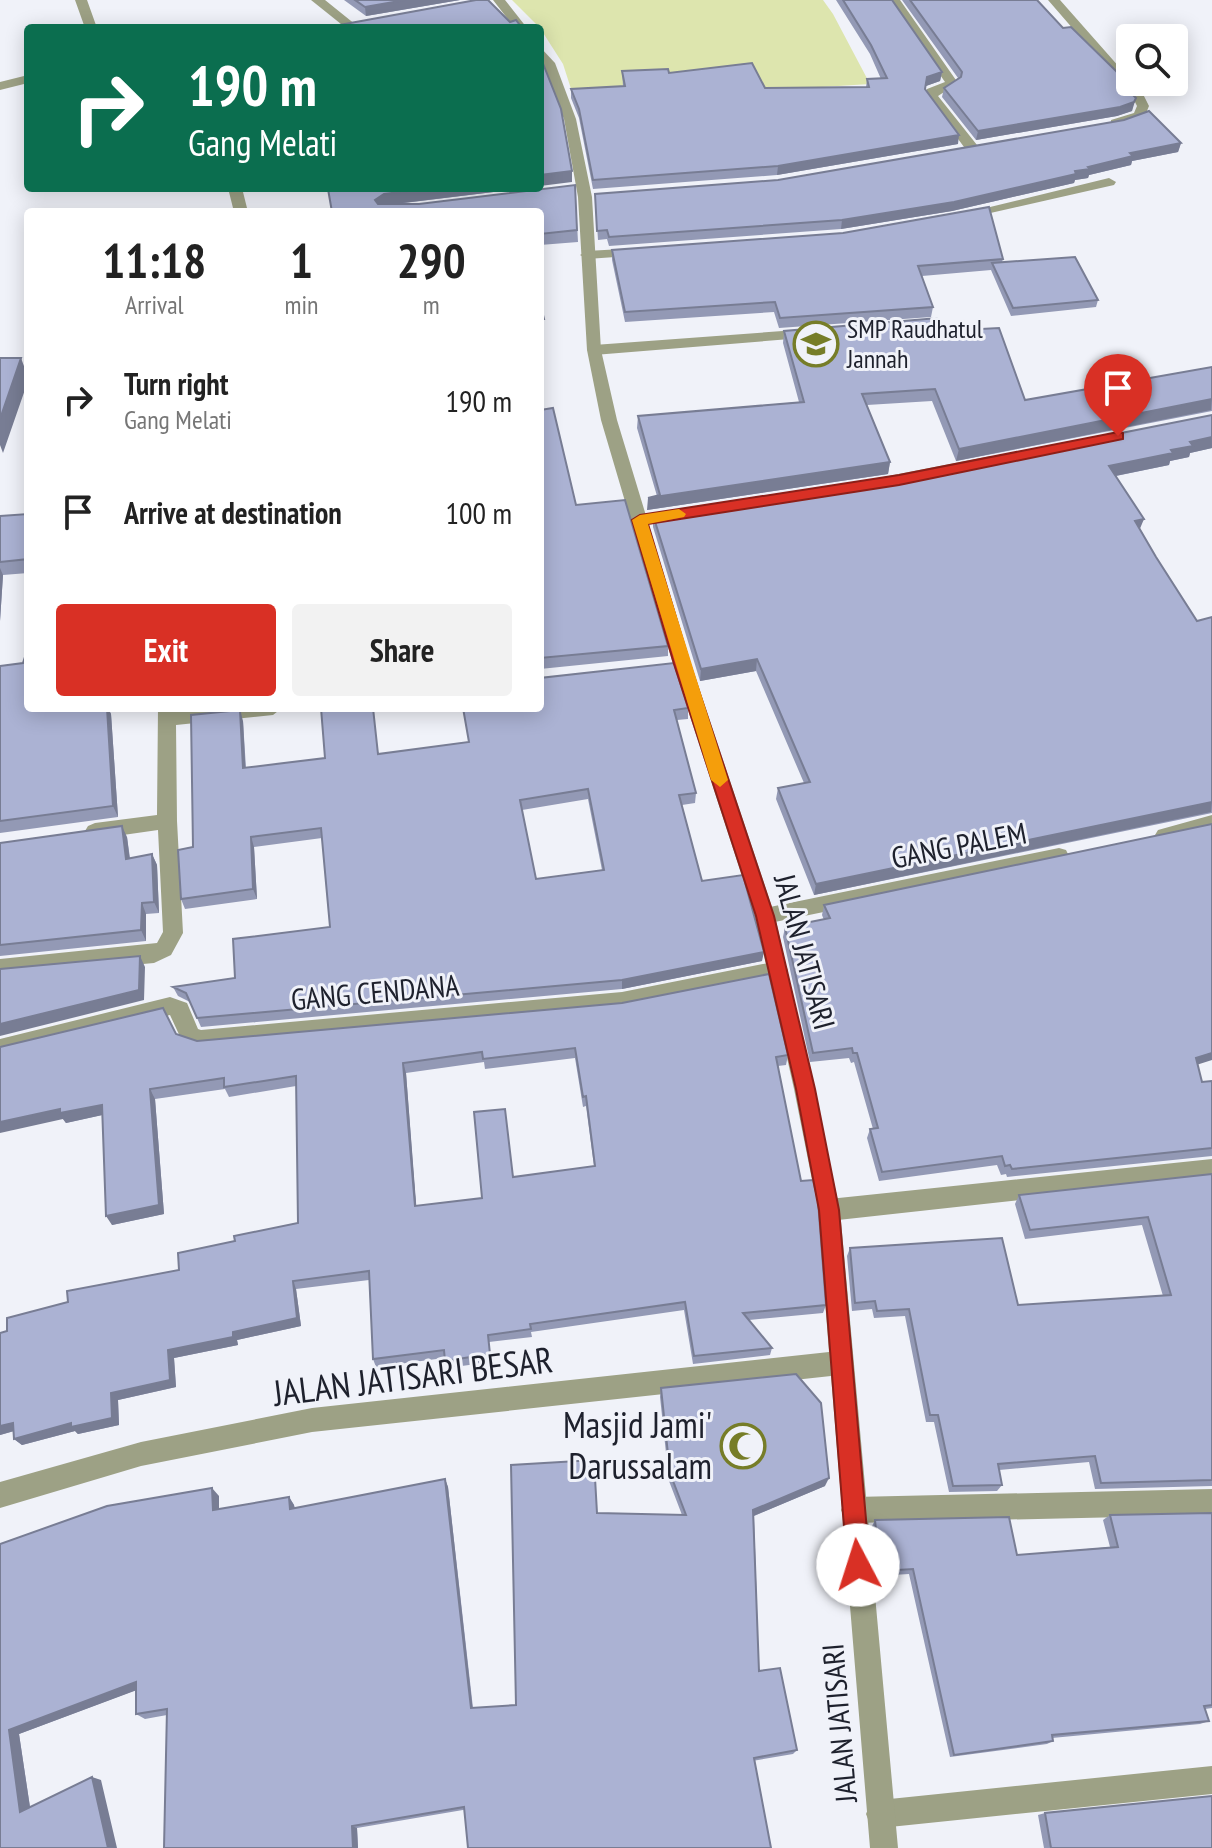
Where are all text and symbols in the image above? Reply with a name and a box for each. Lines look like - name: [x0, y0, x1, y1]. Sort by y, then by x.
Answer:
- map controls: [1116, 24, 1188, 96]
- button: search: [1116, 24, 1188, 96]
- text: 190 m: [188, 49, 317, 121]
- icon: right: [56, 56, 160, 160]
- text: Gang Melati: [188, 119, 337, 166]
- text: 11:18: [102, 229, 206, 291]
- text: 1: [290, 229, 313, 291]
- text: 290: [397, 229, 466, 291]
- text: Arrival: [125, 288, 184, 321]
- text: min: [284, 288, 318, 321]
- text: m: [423, 288, 440, 321]
- place label: SMP Raudhatul Jannah: [846, 312, 983, 375]
- school or university icon: SMP Raudhatul Jannah: [792, 320, 840, 368]
- pin: [1084, 354, 1152, 436]
- text: Turn right: [124, 364, 228, 403]
- icon: arrive: [1096, 366, 1140, 410]
- icon: right: [56, 378, 100, 422]
- text: 190 m: [446, 381, 512, 420]
- text: Gang Melati: [124, 403, 232, 436]
- icon: arrive: [56, 490, 100, 534]
- text: Arrive at destination: [124, 493, 342, 532]
- text: 100 m: [446, 493, 512, 532]
- button: Exit: [56, 604, 276, 696]
- button: Share: [292, 604, 512, 696]
- street label: GANG PALEM: [888, 812, 1030, 877]
- street label: JALAN JATISARI: [766, 869, 845, 1034]
- street label: GANG CENDANA: [289, 965, 461, 1018]
- street label: JALAN JATISARI BESAR: [270, 1335, 555, 1416]
- place label: Masjid Jami' Darussalam: [563, 1401, 712, 1489]
- mosque icon: Masjid Jami' Darussalam: [719, 1422, 767, 1470]
- position arrow: [816, 1523, 900, 1607]
- street label: JALAN JATISARI: [812, 1642, 865, 1805]

